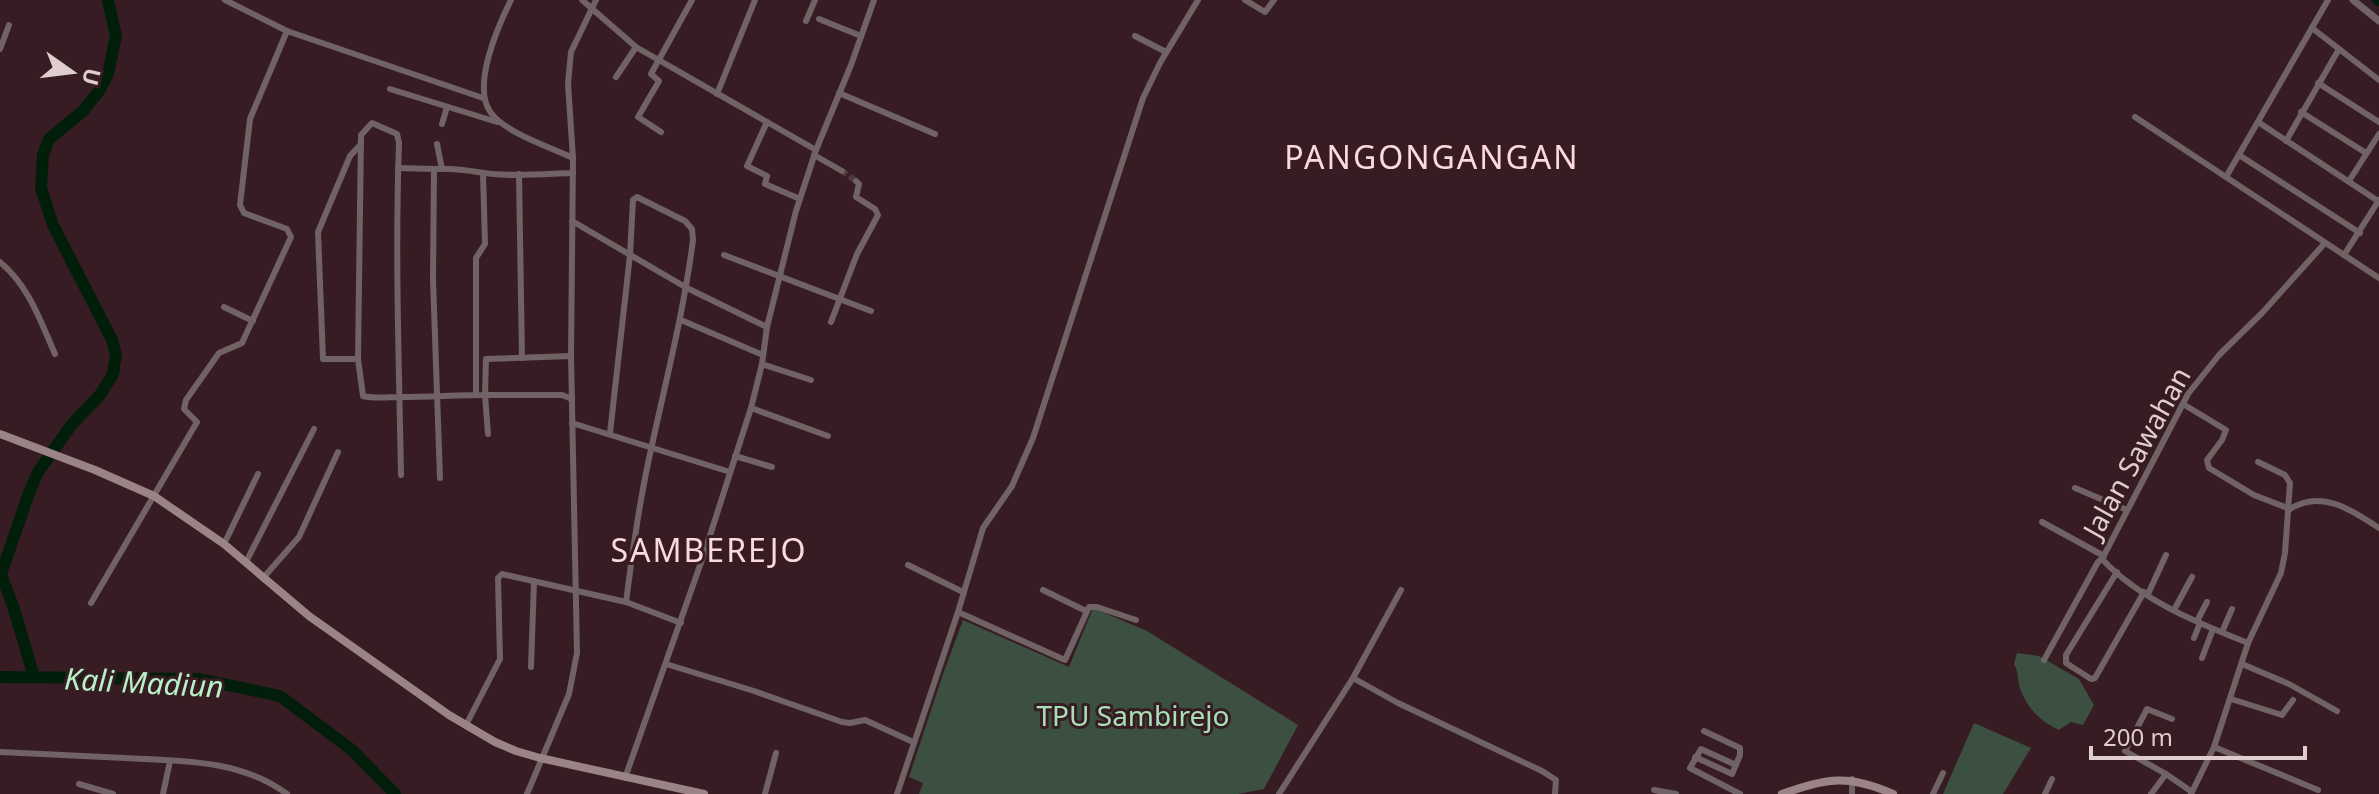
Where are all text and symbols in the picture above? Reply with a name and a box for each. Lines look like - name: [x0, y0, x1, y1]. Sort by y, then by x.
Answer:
- north arrow: [32, 32, 112, 112]
- text: U: [76, 65, 109, 89]
- district label: PANGONGANGAN: [1284, 135, 1580, 178]
- street label: Jalan Sawahan: [2072, 360, 2199, 547]
- district label: SAMBEREJO: [611, 528, 807, 571]
- water label: Kali Madiun: [63, 657, 225, 707]
- park label: TPU Sambirejo: [1037, 696, 1229, 734]
- scale bar: [2091, 710, 2305, 760]
- text: 200 m: [2103, 720, 2173, 753]

